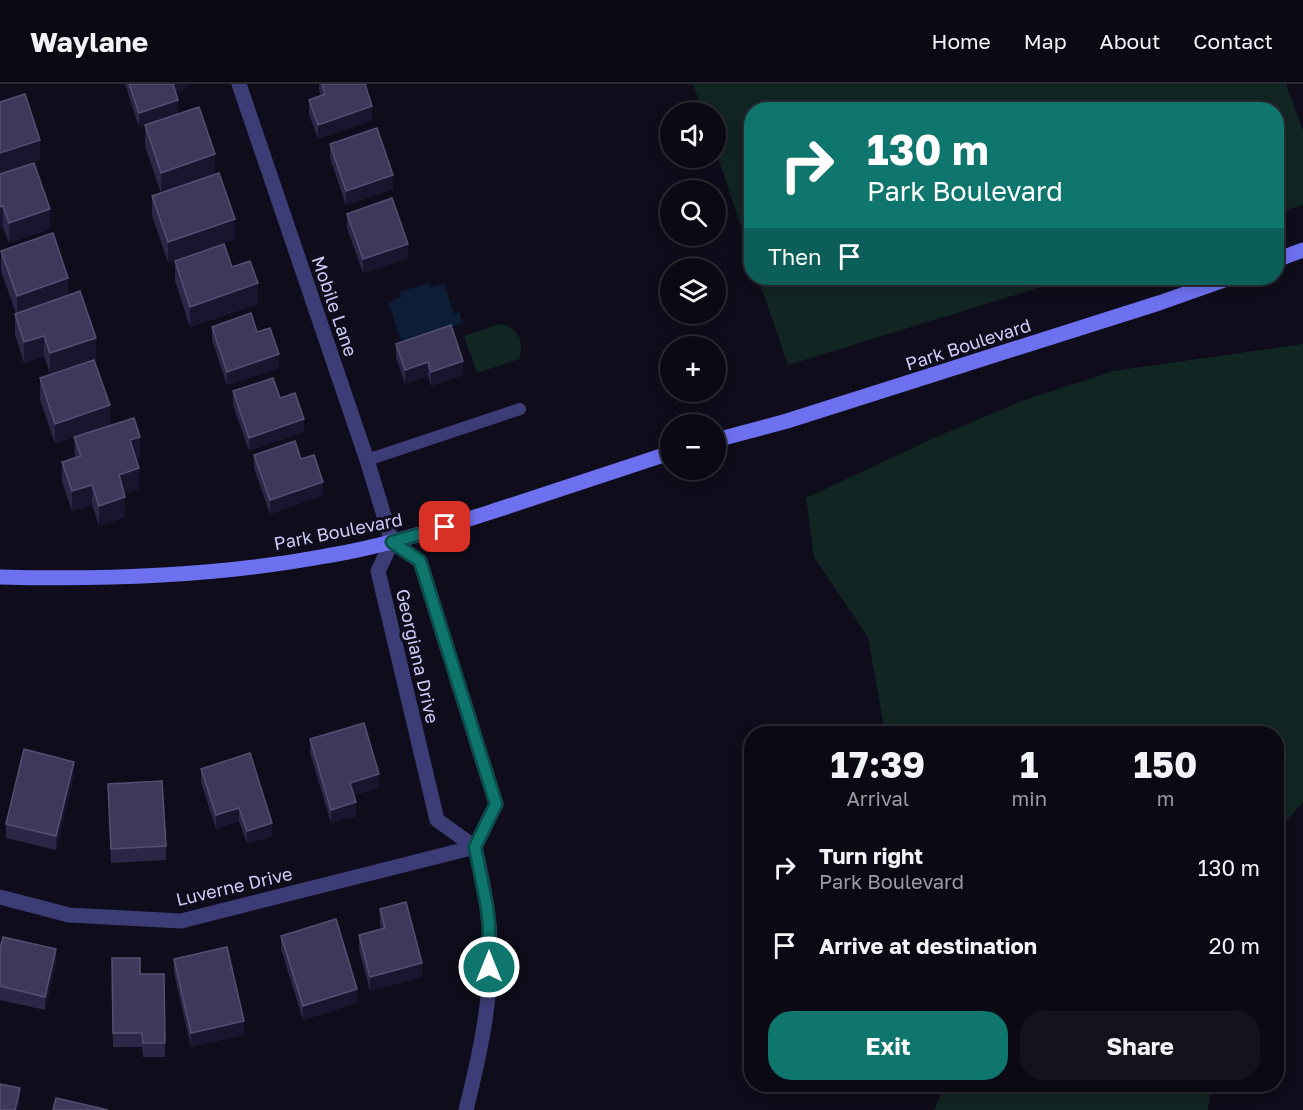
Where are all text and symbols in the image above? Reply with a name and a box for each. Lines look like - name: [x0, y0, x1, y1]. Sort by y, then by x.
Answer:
- text: Waylane: [30, 25, 148, 58]
- text: Home: [931, 28, 991, 54]
- text: Map: [1024, 28, 1067, 54]
- text: About: [1100, 28, 1160, 54]
- text: Contact: [1193, 28, 1273, 54]
- map controls: [660, 102, 726, 480]
- button: sound: [660, 102, 726, 168]
- text: 130 m: [867, 124, 989, 174]
- icon: right: [768, 126, 846, 204]
- text: Park Boulevard: [867, 175, 1063, 207]
- button: search: [660, 180, 726, 246]
- icon: arrive: [833, 240, 866, 273]
- text: Then: [768, 243, 821, 270]
- street label: Mobile Lane: [308, 253, 362, 359]
- button: layers: [660, 258, 726, 324]
- street label: Park Boulevard: [903, 313, 1033, 375]
- button: +: [660, 336, 726, 402]
- button: −: [660, 414, 726, 480]
- pin: [419, 501, 470, 552]
- street label: Park Boulevard: [272, 508, 404, 554]
- icon: arrive: [428, 510, 461, 543]
- street label: Georgiana Drive: [392, 587, 444, 725]
- text: 17:39: [831, 743, 925, 786]
- text: 1: [1020, 743, 1039, 786]
- text: 150: [1134, 743, 1197, 786]
- text: Arrival: [846, 786, 909, 810]
- text: min: [1012, 786, 1047, 810]
- text: m: [1157, 786, 1174, 810]
- text: Turn right: [819, 842, 923, 869]
- icon: right: [768, 851, 801, 884]
- text: 130 m: [1198, 854, 1260, 881]
- street label: Luverne Drive: [174, 862, 294, 910]
- text: Park Boulevard: [819, 869, 964, 893]
- icon: arrive: [768, 929, 801, 962]
- text: Arrive at destination: [819, 932, 1037, 959]
- text: 20 m: [1209, 932, 1260, 959]
- position arrow: [457, 935, 521, 999]
- button: Exit: [768, 1011, 1008, 1080]
- button: Share: [1020, 1011, 1260, 1080]

